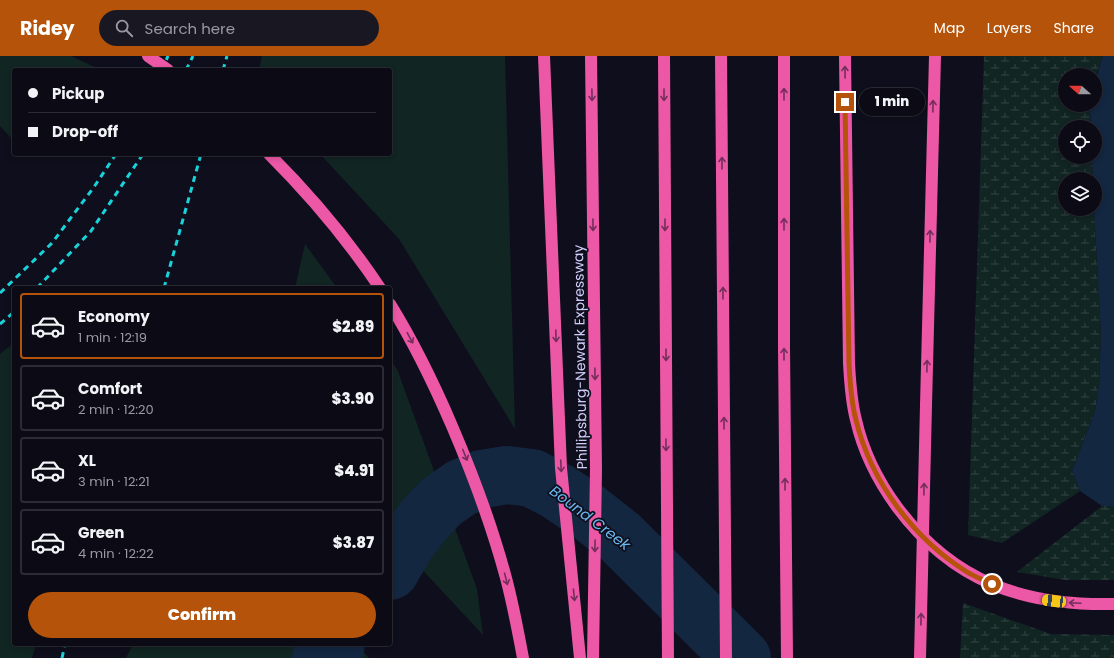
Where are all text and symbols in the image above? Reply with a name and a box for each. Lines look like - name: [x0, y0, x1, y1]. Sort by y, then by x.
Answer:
- search box: [99, 10, 379, 46]
- text: Ridey: [20, 15, 75, 42]
- icon: search: [113, 17, 135, 39]
- text: Search here: [145, 18, 235, 39]
- text: Map: [934, 18, 965, 38]
- text: Layers: [987, 18, 1031, 38]
- text: Share: [1053, 18, 1094, 38]
- one-way arrow: [841, 66, 849, 79]
- north arrow: [1058, 68, 1102, 112]
- map controls: [1058, 68, 1102, 216]
- text: Pickup: [52, 83, 104, 104]
- one-way arrow: [588, 88, 596, 101]
- one-way arrow: [660, 88, 668, 101]
- one-way arrow: [780, 88, 788, 101]
- callout: 1 min: [859, 88, 925, 116]
- text: 1 min: [875, 92, 909, 111]
- route end: [836, 93, 854, 111]
- one-way arrow: [930, 100, 937, 113]
- button: locate: [1058, 120, 1102, 164]
- text: Drop-off: [52, 121, 118, 142]
- one-way arrow: [718, 157, 725, 170]
- button: layers: [1058, 172, 1102, 216]
- one-way arrow: [589, 218, 597, 231]
- one-way arrow: [661, 218, 669, 231]
- one-way arrow: [780, 218, 788, 231]
- one-way arrow: [927, 230, 934, 243]
- street label: Phillipsburg-Newark Expressway: [568, 244, 592, 470]
- one-way arrow: [719, 287, 727, 300]
- text: Economy: [78, 306, 150, 327]
- icon: car: [30, 308, 66, 344]
- text: $2.89: [332, 316, 374, 337]
- text: 1 min · 12:19: [78, 328, 147, 347]
- one-way arrow: [552, 329, 560, 342]
- one-way arrow: [406, 332, 414, 344]
- one-way arrow: [662, 348, 670, 361]
- one-way arrow: [780, 348, 788, 361]
- one-way arrow: [924, 360, 931, 373]
- one-way arrow: [591, 367, 599, 380]
- text: Comfort: [78, 378, 142, 399]
- icon: car: [30, 380, 66, 416]
- text: $3.90: [331, 388, 374, 409]
- text: 2 min · 12:20: [78, 400, 154, 419]
- one-way arrow: [720, 417, 728, 430]
- one-way arrow: [663, 438, 670, 451]
- one-way arrow: [461, 449, 469, 461]
- text: XL: [78, 450, 96, 471]
- icon: car: [30, 452, 66, 488]
- one-way arrow: [558, 459, 565, 472]
- text: $4.91: [334, 460, 374, 481]
- text: 3 min · 12:21: [78, 472, 150, 491]
- one-way arrow: [781, 478, 789, 491]
- water label: Bound Creek: [546, 480, 636, 556]
- one-way arrow: [921, 483, 928, 496]
- text: Green: [78, 522, 124, 543]
- icon: car: [30, 524, 66, 560]
- text: $3.87: [333, 532, 374, 553]
- one-way arrow: [591, 539, 599, 552]
- text: 4 min · 12:22: [78, 544, 154, 563]
- one-way arrow: [502, 572, 510, 585]
- route start: [983, 575, 1001, 593]
- one-way arrow: [570, 588, 578, 601]
- button: Confirm: [28, 592, 376, 638]
- car: [1041, 594, 1067, 608]
- one-way arrow: [1069, 599, 1082, 607]
- one-way arrow: [918, 613, 925, 626]

